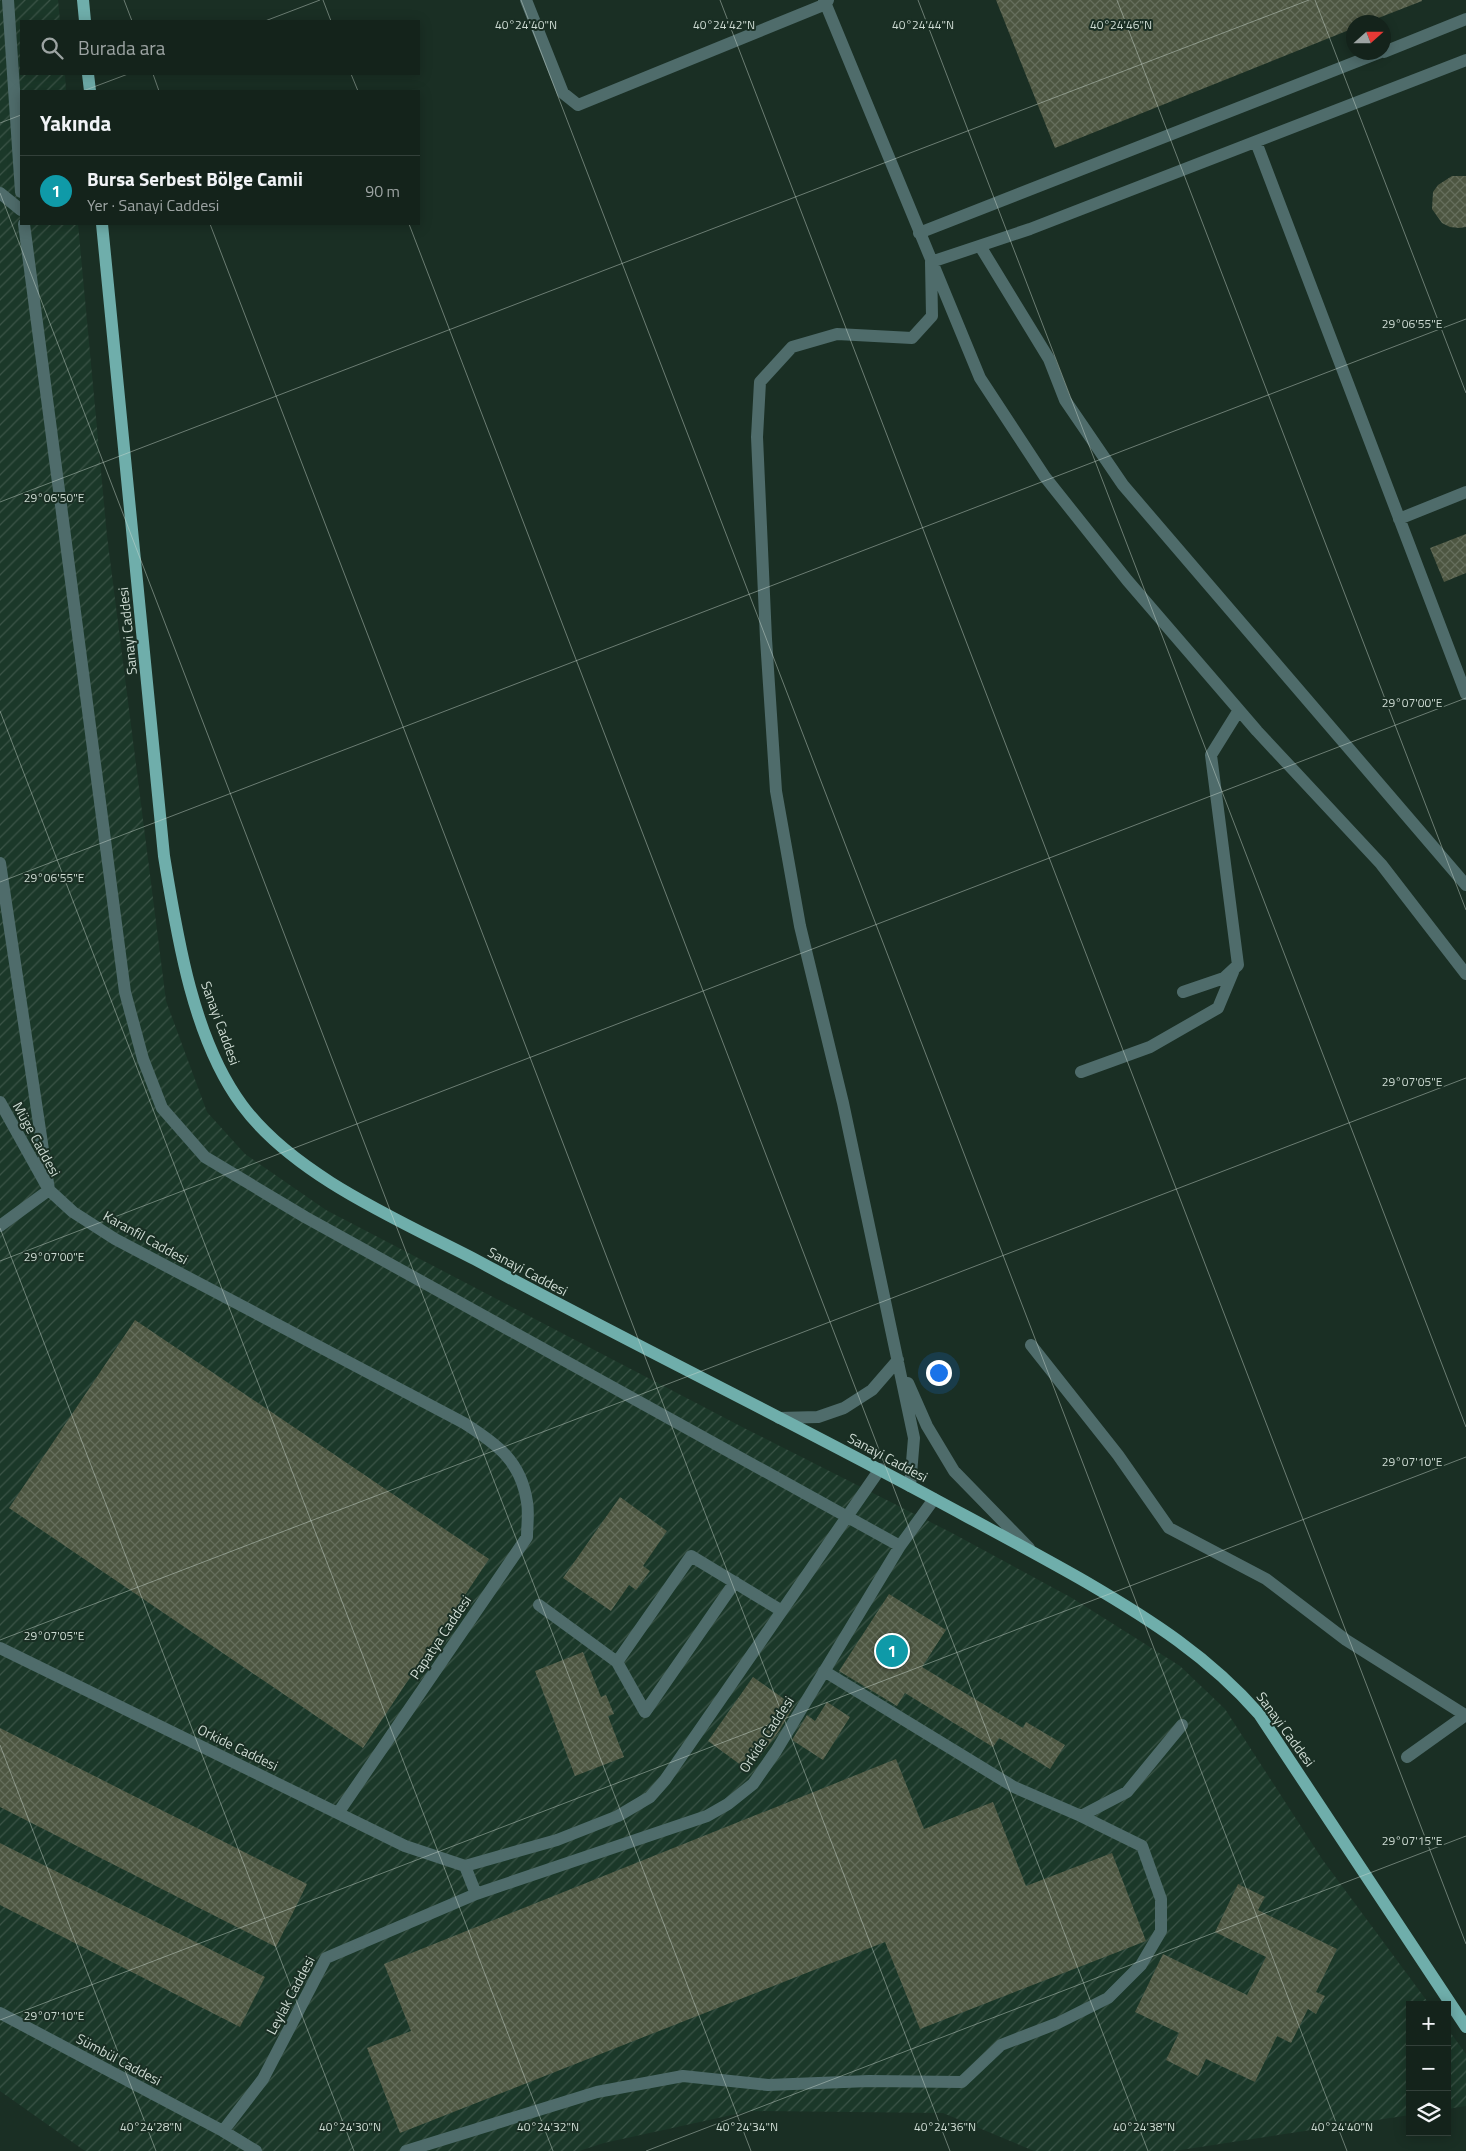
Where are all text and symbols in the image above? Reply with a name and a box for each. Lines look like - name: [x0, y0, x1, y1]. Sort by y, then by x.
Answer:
- text: 40°24'40"N: [495, 15, 557, 34]
- text: 40°24'42"N: [693, 15, 755, 34]
- text: 40°24'44"N: [892, 15, 954, 34]
- text: 40°24'46"N: [1090, 15, 1152, 34]
- north arrow: [1346, 15, 1391, 60]
- search box: [20, 20, 420, 75]
- text: Burada ara: [78, 33, 165, 62]
- icon: search: [38, 34, 66, 62]
- text: Yakında: [40, 107, 111, 139]
- text: Bursa Serbest Bölge Camii: [87, 164, 303, 193]
- text: 1: [52, 179, 60, 203]
- text: 90 m: [365, 179, 400, 203]
- text: Yer · Sanayi Caddesi: [87, 193, 219, 217]
- text: 29°06'55"E: [1382, 314, 1443, 333]
- text: 29°06'50"E: [24, 488, 85, 507]
- street label: Sanayi Caddesi: [112, 586, 142, 676]
- text: 29°07'00"E: [1382, 693, 1443, 712]
- text: 29°06'55"E: [24, 868, 85, 887]
- street label: Sanayi Caddesi: [196, 978, 246, 1068]
- text: 29°07'05"E: [1382, 1072, 1443, 1091]
- street label: Müge Caddesi: [8, 1098, 66, 1180]
- street label: Karanfil Caddesi: [100, 1205, 192, 1269]
- street label: Sanayi Caddesi: [484, 1241, 572, 1301]
- text: 29°07'00"E: [24, 1247, 85, 1266]
- your location: [926, 1360, 952, 1386]
- street label: Sanayi Caddesi: [844, 1427, 932, 1487]
- text: 29°07'10"E: [1382, 1452, 1443, 1471]
- street label: Papatya Caddesi: [404, 1591, 476, 1683]
- text: 29°07'05"E: [24, 1626, 85, 1645]
- pin: 1: [876, 1632, 908, 1670]
- street label: Sanayi Caddesi: [1252, 1687, 1320, 1771]
- street label: Orkide Caddesi: [733, 1692, 799, 1776]
- street label: Orkide Caddesi: [194, 1718, 282, 1776]
- text: 29°07'15"E: [1382, 1831, 1443, 1850]
- street label: Leylak Caddesi: [260, 1952, 320, 2038]
- map controls: [1406, 2001, 1451, 2136]
- button: +: [1406, 2001, 1451, 2046]
- text: 29°07'10"E: [24, 2006, 85, 2025]
- street label: Sümbül Caddesi: [73, 2028, 165, 2090]
- button: −: [1406, 2046, 1451, 2091]
- button: layers: [1406, 2091, 1451, 2136]
- text: 40°24'28"N: [120, 2117, 182, 2136]
- text: 40°24'30"N: [319, 2117, 381, 2136]
- text: 40°24'32"N: [517, 2117, 579, 2136]
- text: 40°24'34"N: [716, 2117, 778, 2136]
- text: 40°24'36"N: [914, 2117, 976, 2136]
- text: 40°24'38"N: [1113, 2117, 1175, 2136]
- text: 40°24'40"N: [1311, 2117, 1373, 2136]

